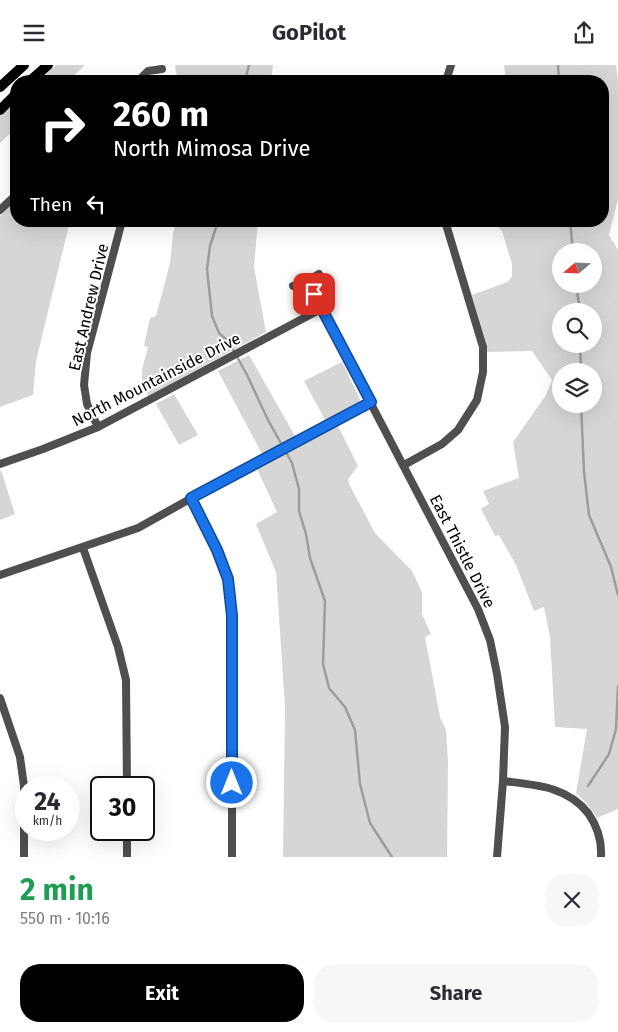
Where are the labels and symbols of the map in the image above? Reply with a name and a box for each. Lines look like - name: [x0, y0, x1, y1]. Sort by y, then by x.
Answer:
- street label: East Andrew Drive: [65, 242, 112, 373]
- north arrow: [552, 243, 602, 293]
- pin: [293, 273, 335, 315]
- street label: North Mountainside Drive: [69, 329, 244, 430]
- street label: East Thistle Drive: [426, 491, 499, 611]
- position arrow: [205, 756, 257, 808]
- speed limit sign: 30: [90, 776, 155, 841]

